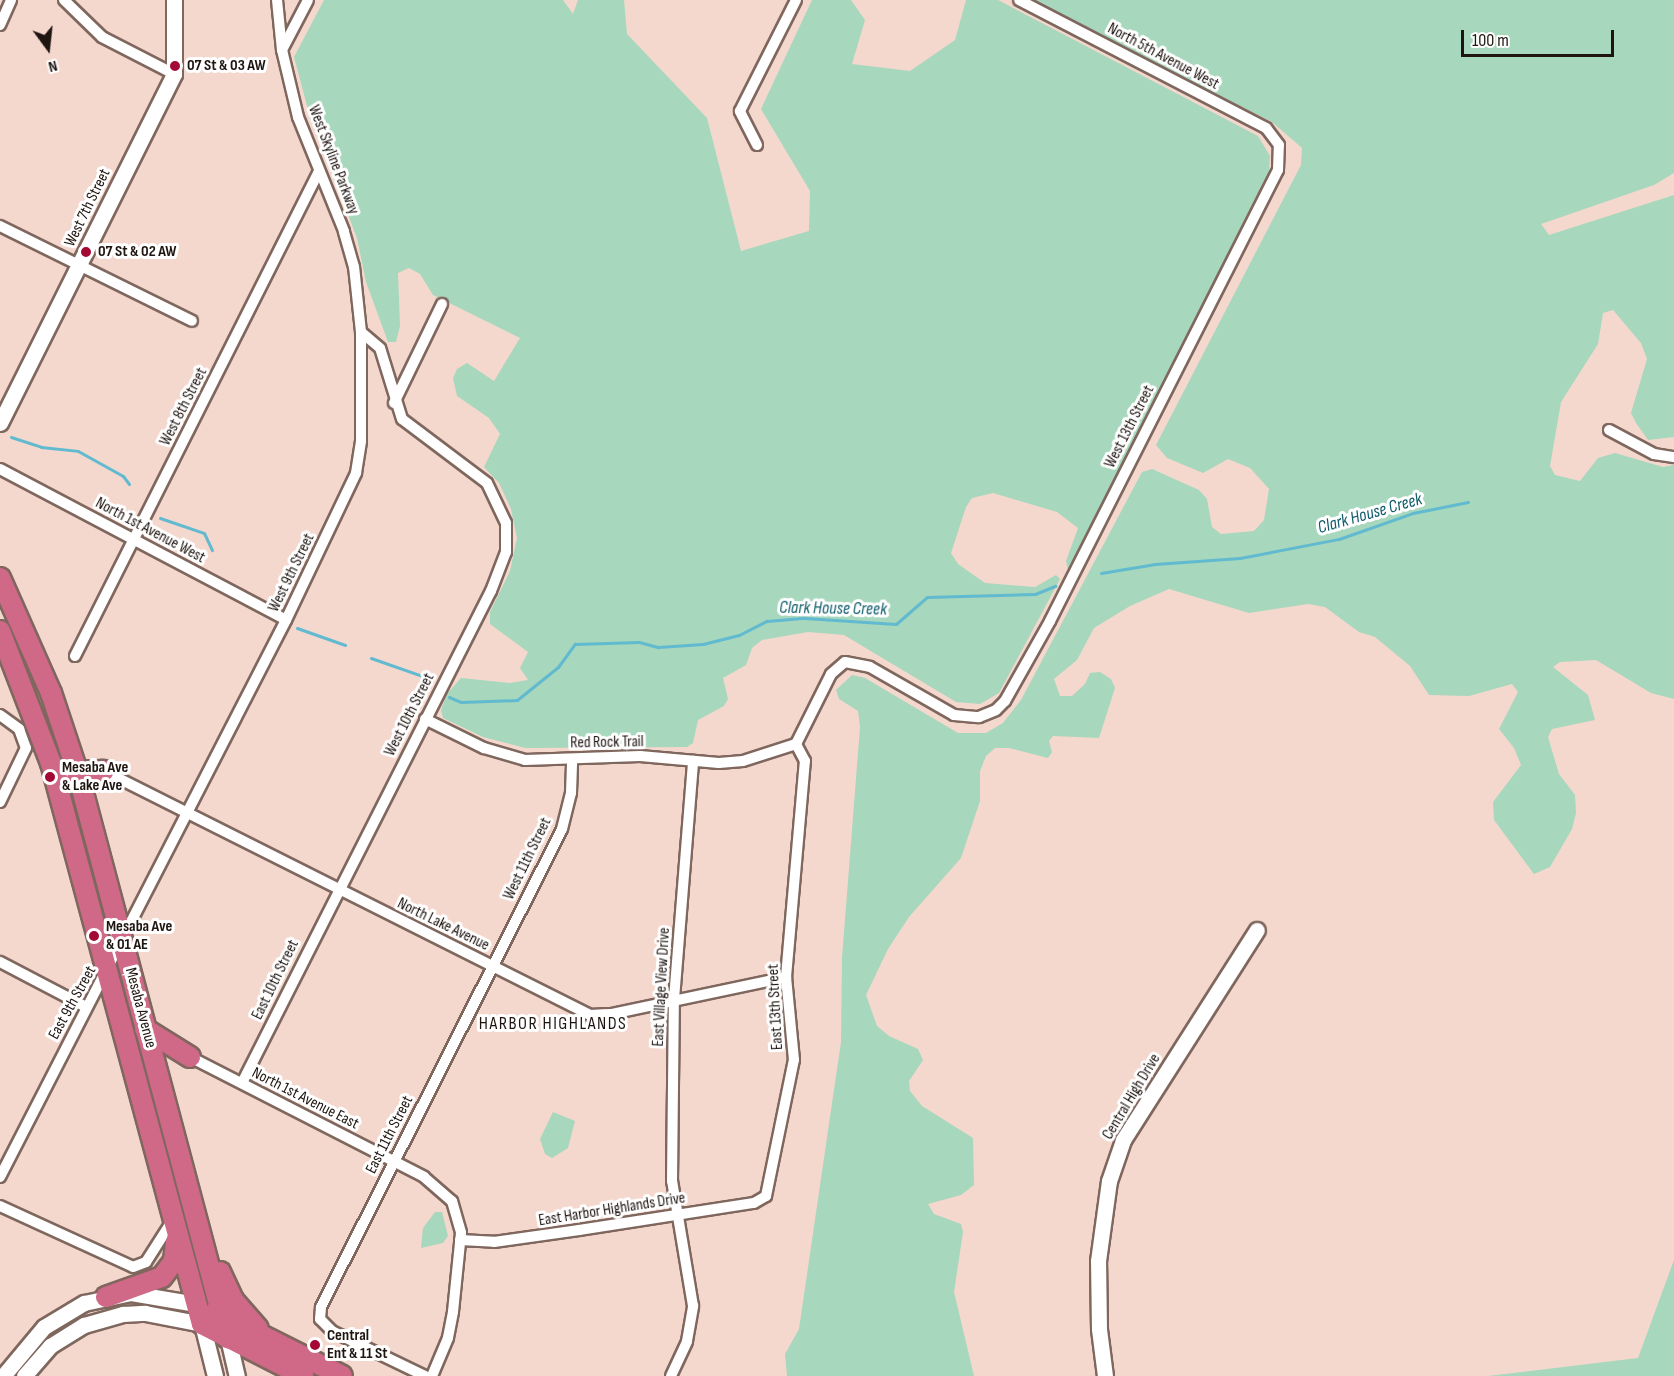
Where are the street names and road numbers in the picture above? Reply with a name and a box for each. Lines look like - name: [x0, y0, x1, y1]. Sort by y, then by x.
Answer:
- street label: North 5th Avenue West: [1104, 20, 1222, 94]
- street label: West Skyline Parkway: [303, 103, 363, 217]
- street label: West 7th Street: [61, 166, 115, 250]
- street label: West 8th Street: [156, 365, 212, 449]
- street label: West 13th Street: [1101, 383, 1159, 471]
- street label: North 1st Avenue West: [92, 494, 208, 568]
- street label: West 9th Street: [265, 531, 319, 615]
- street label: West 10th Street: [381, 670, 439, 760]
- street label: Red Rock Trail: [570, 733, 644, 753]
- street label: West 11th Street: [500, 815, 556, 903]
- street label: North Lake Avenue: [394, 894, 492, 956]
- street label: East Village View Drive: [649, 927, 675, 1047]
- street label: East 10th Street: [248, 937, 304, 1023]
- street label: East 9th Street: [45, 963, 101, 1043]
- street label: East 13th Street: [764, 964, 788, 1050]
- street label: Mesaba Avenue: [120, 966, 160, 1050]
- street label: Central High Drive: [1099, 1051, 1165, 1143]
- street label: North 1st Avenue East: [248, 1064, 362, 1134]
- street label: East 11th Street: [362, 1093, 418, 1177]
- street label: East Harbor Highlands Drive: [537, 1189, 687, 1231]

